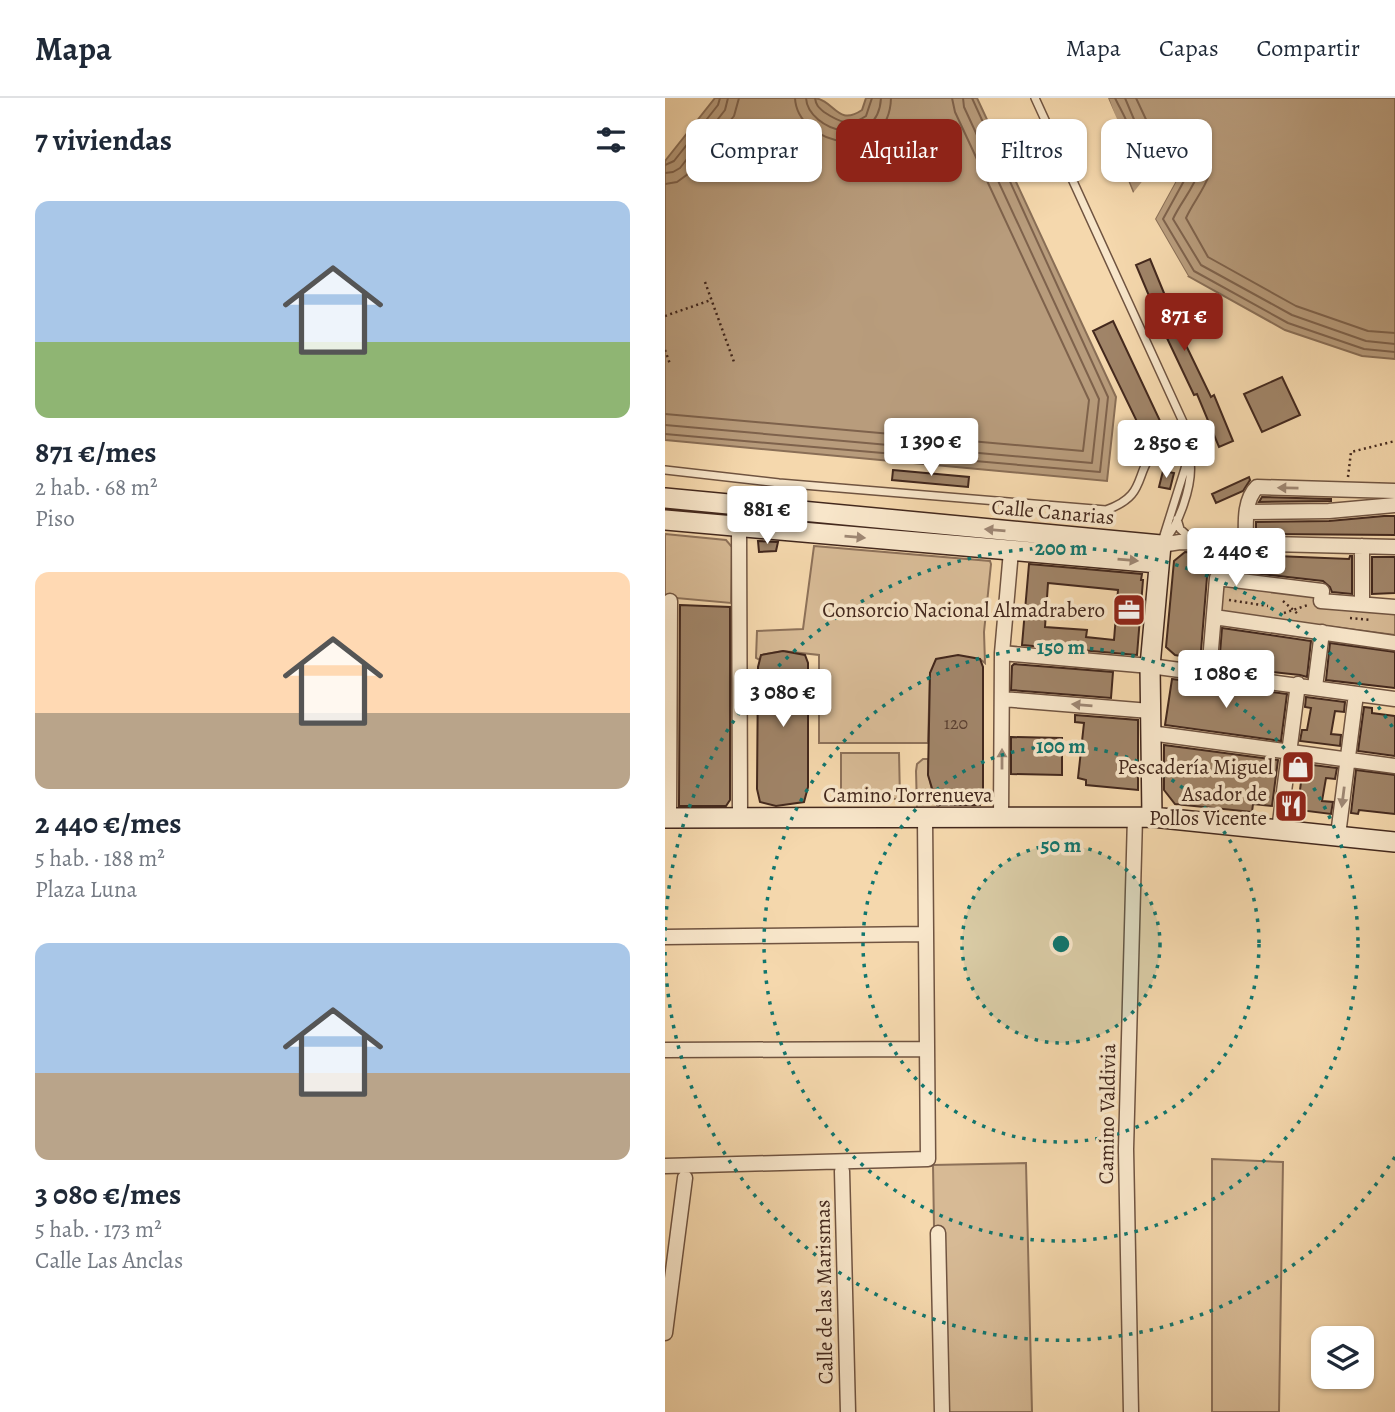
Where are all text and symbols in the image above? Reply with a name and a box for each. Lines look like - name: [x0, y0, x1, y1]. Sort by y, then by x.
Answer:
- text: Mapa: [35, 26, 112, 71]
- text: Mapa: [1066, 32, 1121, 64]
- text: Capas: [1159, 32, 1219, 64]
- text: Compartir: [1257, 32, 1360, 64]
- chip: Comprar: [686, 119, 822, 182]
- chip: Alquilar: [836, 119, 962, 182]
- chip: Filtros: [976, 119, 1087, 182]
- chip: Nuevo: [1101, 119, 1212, 182]
- text: 7 viviendas: [35, 120, 172, 160]
- icon: filters: [592, 121, 630, 159]
- icon: home: [270, 247, 396, 373]
- pin: 871 €: [1135, 294, 1233, 353]
- text: 871 €: [1161, 300, 1207, 331]
- pin: 1 390 €: [866, 418, 996, 478]
- pin: 2 850 €: [1101, 420, 1231, 480]
- text: 1 390 €: [900, 425, 962, 456]
- text: 2 850 €: [1134, 427, 1198, 458]
- text: 871 €/mes: [35, 432, 157, 472]
- text: 2 hab. · 68 m²: [35, 472, 158, 503]
- one-way arrow: [1277, 482, 1299, 493]
- pin: 881 €: [718, 486, 816, 546]
- text: 881 €: [743, 493, 791, 524]
- street label: Calle Canarias: [990, 493, 1116, 531]
- text: Piso: [35, 503, 75, 534]
- one-way arrow: [984, 524, 1006, 535]
- pin: 2 440 €: [1171, 528, 1301, 588]
- one-way arrow: [844, 532, 866, 543]
- text: 200 m: [1035, 534, 1088, 562]
- text: 2 440 €: [1203, 535, 1269, 566]
- one-way arrow: [1118, 555, 1140, 566]
- office icon: Consorcio Nacional Almadrabero: [1110, 591, 1148, 629]
- place label: Consorcio Nacional Almadrabero: [822, 596, 1105, 624]
- icon: home: [270, 618, 396, 744]
- text: 150 m: [1037, 633, 1086, 661]
- pin: 1 080 €: [1161, 650, 1291, 710]
- text: 1 080 €: [1194, 657, 1258, 688]
- pin: 3 080 €: [718, 670, 848, 729]
- text: 3 080 €: [750, 676, 816, 707]
- one-way arrow: [1070, 699, 1092, 710]
- house number: 120: [944, 711, 968, 735]
- text: 100 m: [1036, 732, 1086, 760]
- one-way arrow: [996, 747, 1008, 769]
- shop icon: Pescadería Miguel: [1279, 748, 1317, 786]
- place label: Pescadería Miguel: [1118, 753, 1273, 781]
- place label: Asador de Pollos Vicente: [1149, 780, 1267, 832]
- street label: Camino Torrenueva: [823, 781, 993, 809]
- restaurant icon: Asador de Pollos Vicente: [1272, 787, 1310, 825]
- one-way arrow: [1337, 787, 1348, 809]
- text: 2 440 €/mes: [35, 803, 182, 843]
- text: 50 m: [1041, 831, 1082, 859]
- text: 5 hab. · 188 m²: [35, 843, 165, 874]
- text: Plaza Luna: [35, 874, 137, 905]
- centre of rings: [1049, 932, 1073, 956]
- icon: home: [270, 989, 396, 1115]
- street label: Camino Valdivia: [1092, 1043, 1122, 1185]
- text: 3 080 €/mes: [35, 1174, 181, 1214]
- street label: Calle de las Marismas: [808, 1199, 840, 1385]
- text: 5 hab. · 173 m²: [35, 1214, 162, 1245]
- text: Calle Las Anclas: [35, 1245, 183, 1276]
- map controls: [1311, 1326, 1374, 1389]
- button: layers: [1311, 1326, 1374, 1389]

